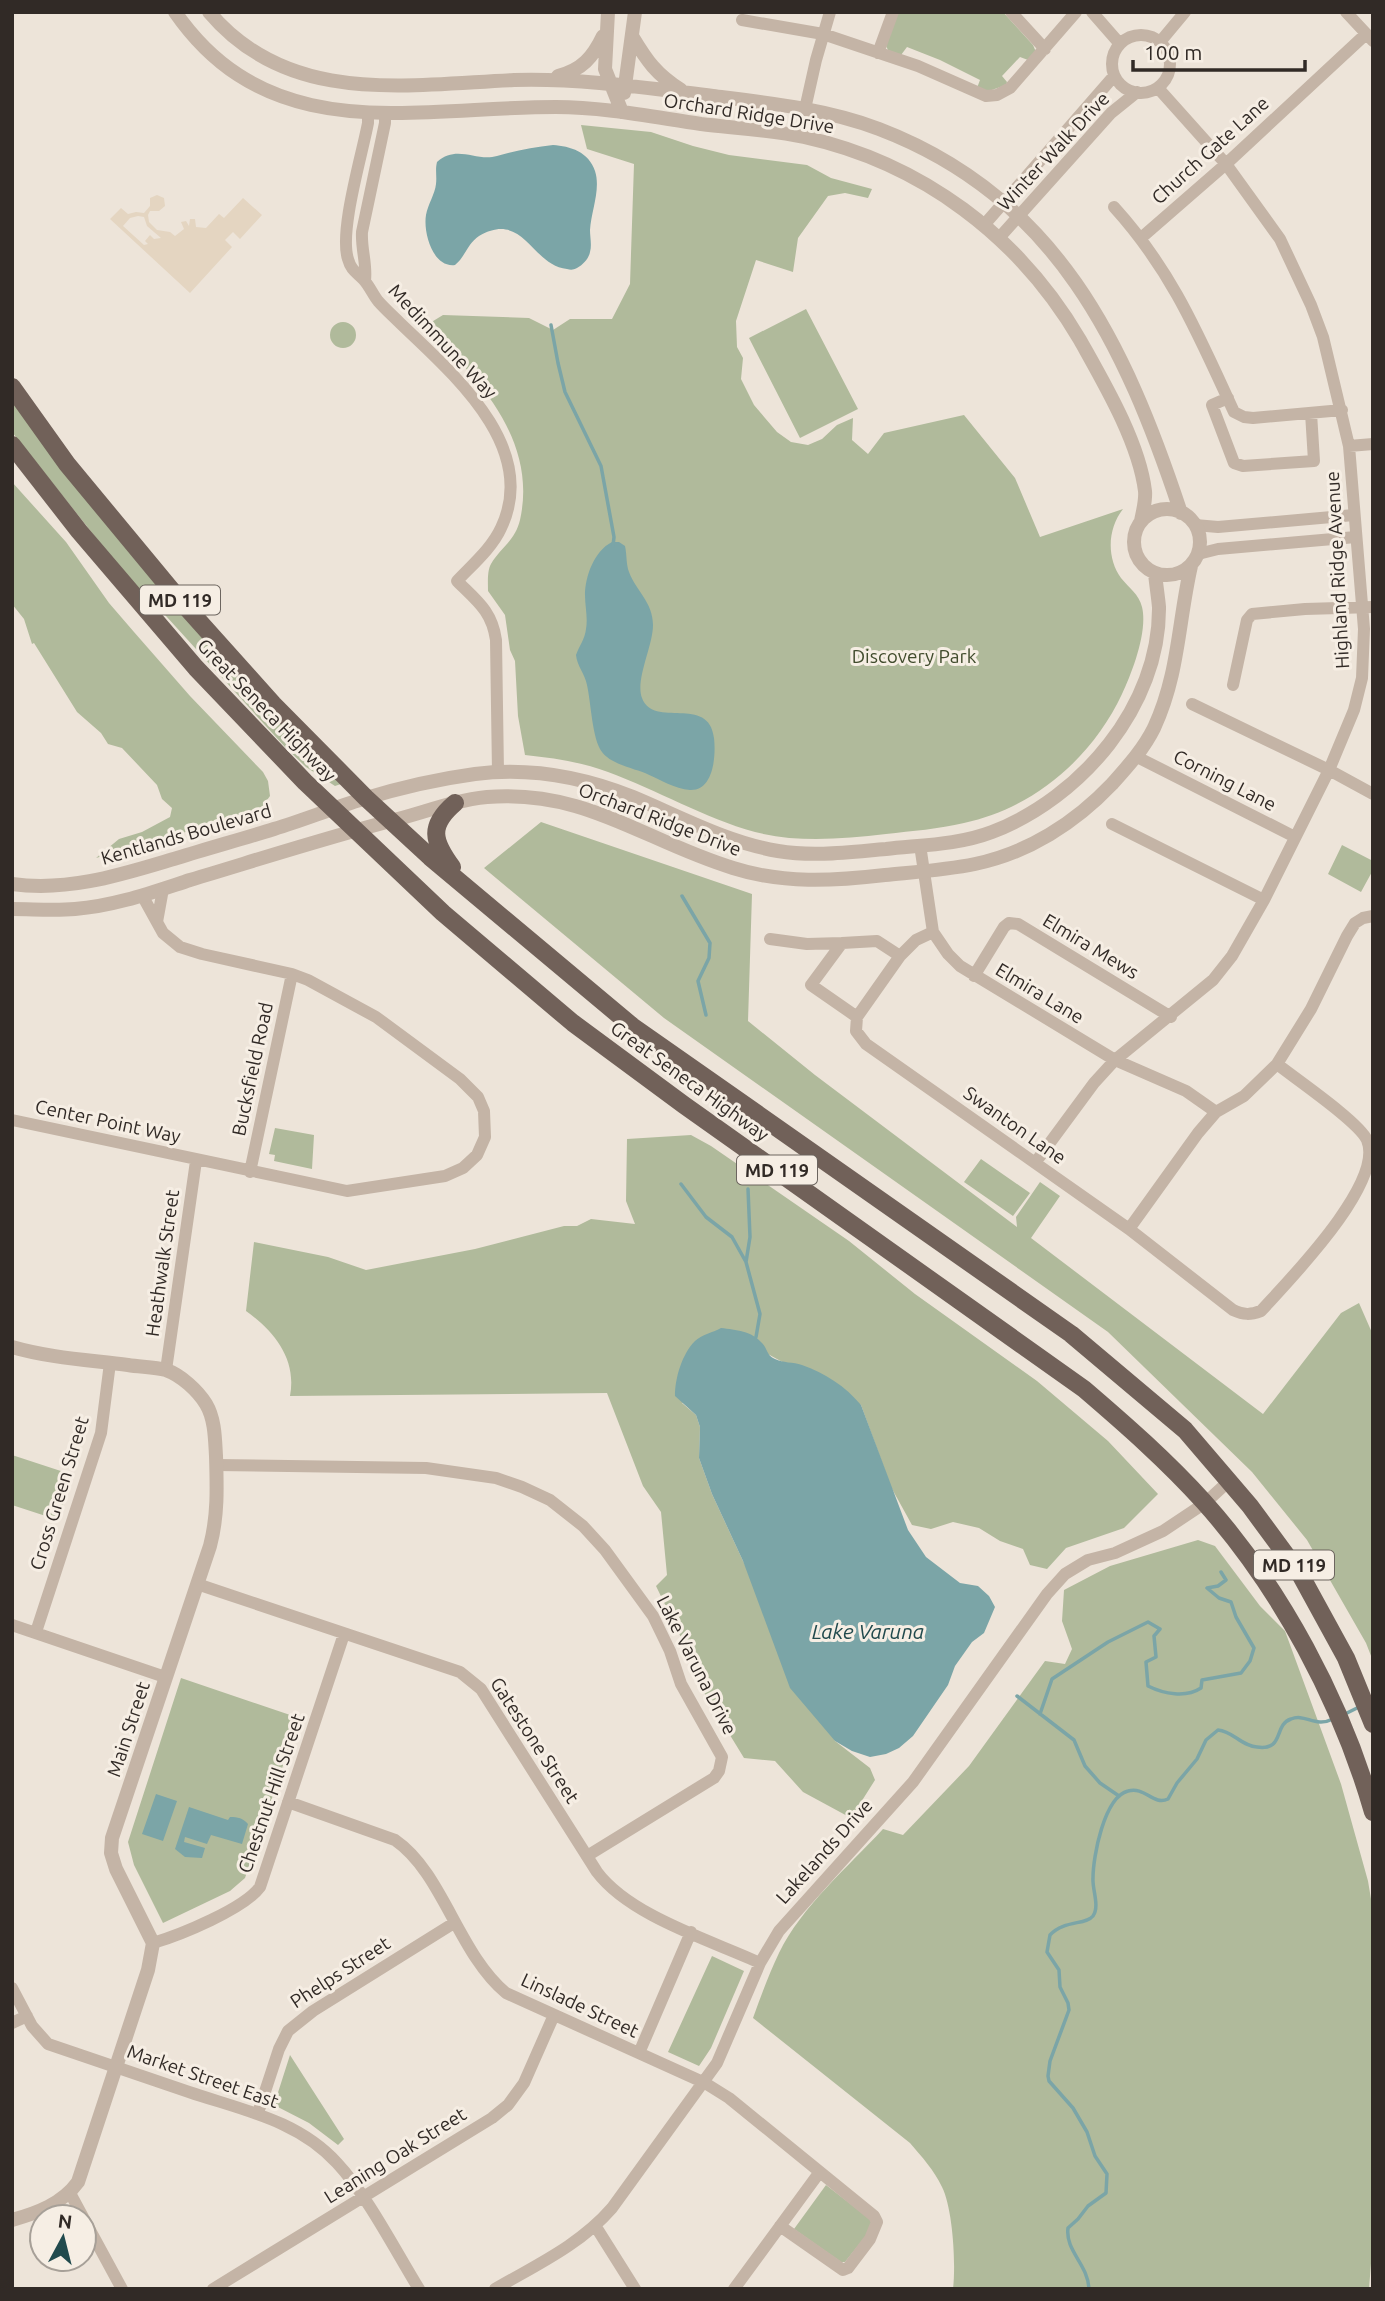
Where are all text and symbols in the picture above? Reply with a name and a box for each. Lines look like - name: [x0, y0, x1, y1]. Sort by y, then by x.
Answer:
- scale bar: [1133, 28, 1304, 72]
- text: 100 m: [1144, 40, 1202, 64]
- street label: Winter Walk Drive: [993, 87, 1113, 215]
- street label: Orchard Ridge Drive: [662, 89, 836, 137]
- street label: Church Gate Lane: [1147, 92, 1273, 208]
- street label: Medimmune Way: [384, 279, 502, 403]
- street label: Highland Ridge Avenue: [1321, 471, 1353, 669]
- road number: MD 119: [140, 586, 220, 614]
- street label: Great Seneca Highway: [193, 634, 341, 786]
- park label: Discovery Park: [852, 645, 977, 667]
- street label: Corning Lane: [1170, 745, 1280, 815]
- street label: Orchard Ridge Drive: [576, 778, 744, 860]
- street label: Kentlands Boulevard: [98, 799, 274, 869]
- street label: Elmira Mews: [1039, 909, 1143, 983]
- street label: Elmira Lane: [992, 958, 1088, 1028]
- street label: Bucksfield Road: [227, 1000, 277, 1138]
- street label: Great Seneca Highway: [607, 1016, 773, 1146]
- street label: Swanton Lane: [960, 1082, 1070, 1168]
- street label: Center Point Way: [33, 1095, 183, 1147]
- road number: MD 119: [737, 1156, 817, 1184]
- street label: Heathwalk Street: [141, 1188, 183, 1338]
- street label: Cross Green Street: [25, 1413, 93, 1573]
- road number: MD 119: [1254, 1550, 1334, 1580]
- street label: Lake Varuna Drive: [652, 1592, 742, 1738]
- water label: Lake Varuna: [812, 1619, 924, 1643]
- street label: Gatestone Street: [486, 1673, 584, 1808]
- street label: Main Street: [102, 1678, 154, 1780]
- street label: Chestnut Hill Street: [233, 1710, 309, 1876]
- street label: Lakelands Drive: [771, 1794, 877, 1908]
- street label: Phelps Street: [286, 1931, 394, 2012]
- street label: Linslade Street: [518, 1968, 643, 2042]
- street label: Market Street East: [124, 2040, 282, 2112]
- street label: Leaning Oak Street: [320, 2102, 470, 2208]
- north arrow: [28, 2203, 98, 2273]
- text: N: [57, 2209, 73, 2233]

